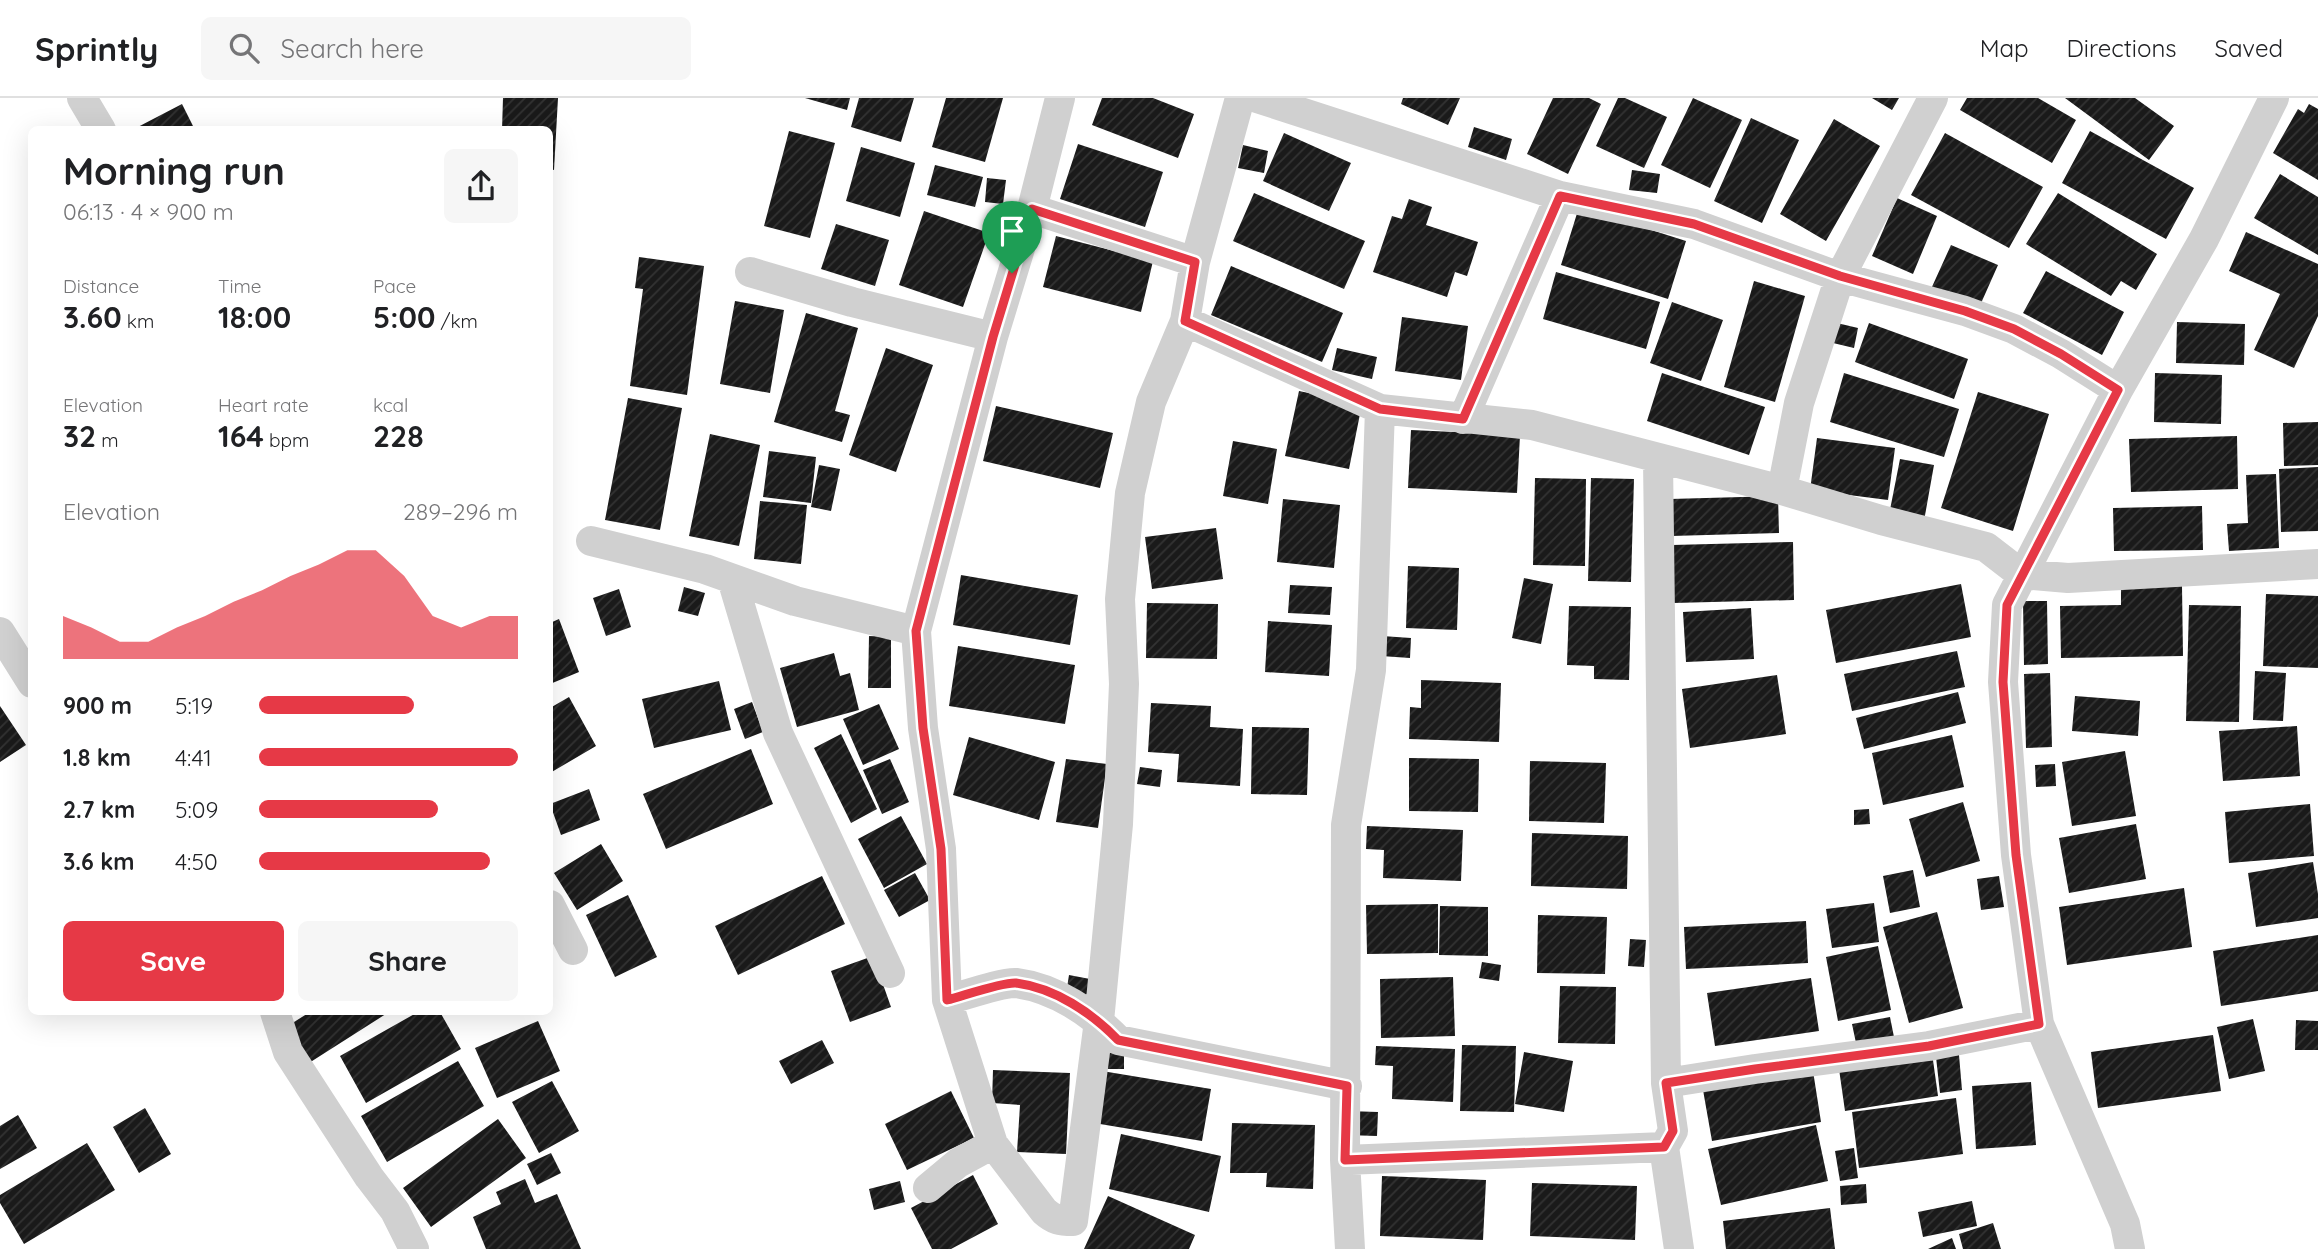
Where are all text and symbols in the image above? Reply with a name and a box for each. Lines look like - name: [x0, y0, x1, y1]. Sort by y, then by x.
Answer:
- search box: [201, 17, 691, 80]
- text: Sprintly: [35, 28, 159, 69]
- icon: search: [225, 29, 263, 67]
- text: Search here: [281, 32, 424, 65]
- text: Map: [1980, 33, 2029, 63]
- text: Directions: [2067, 33, 2177, 63]
- text: Saved: [2215, 33, 2283, 63]
- text: Morning run: [63, 147, 285, 195]
- button: share: [444, 149, 518, 223]
- text: 06:13 · 4 × 900 m: [63, 197, 234, 226]
- pin: [982, 201, 1042, 273]
- icon: arrive: [993, 212, 1031, 250]
- text: Distance: [63, 274, 139, 298]
- text: Time: [218, 274, 262, 298]
- text: Pace: [373, 274, 416, 298]
- text: 3.60: [63, 298, 122, 336]
- text: 18:00: [218, 298, 291, 336]
- text: 5:00: [373, 298, 435, 336]
- text: km: [122, 309, 154, 333]
- text: /km: [435, 309, 478, 333]
- text: Elevation: [63, 393, 143, 417]
- text: Heart rate: [218, 393, 309, 417]
- text: kcal: [373, 393, 408, 417]
- text: 32: [63, 417, 96, 455]
- text: 164: [218, 417, 264, 455]
- text: 228: [373, 417, 424, 455]
- text: m: [96, 428, 119, 452]
- text: bpm: [264, 428, 309, 452]
- text: Elevation: [63, 497, 160, 526]
- text: 289–296 m: [403, 497, 518, 526]
- text: 900 m: [63, 691, 132, 720]
- text: 5:19: [175, 691, 213, 720]
- text: 1.8 km: [63, 743, 131, 772]
- text: 4:41: [175, 743, 212, 772]
- text: 2.7 km: [63, 795, 135, 824]
- text: 5:09: [175, 795, 218, 824]
- text: 3.6 km: [63, 847, 135, 876]
- text: 4:50: [175, 847, 218, 876]
- button: Save: [63, 921, 284, 1001]
- button: Share: [298, 921, 518, 1001]

